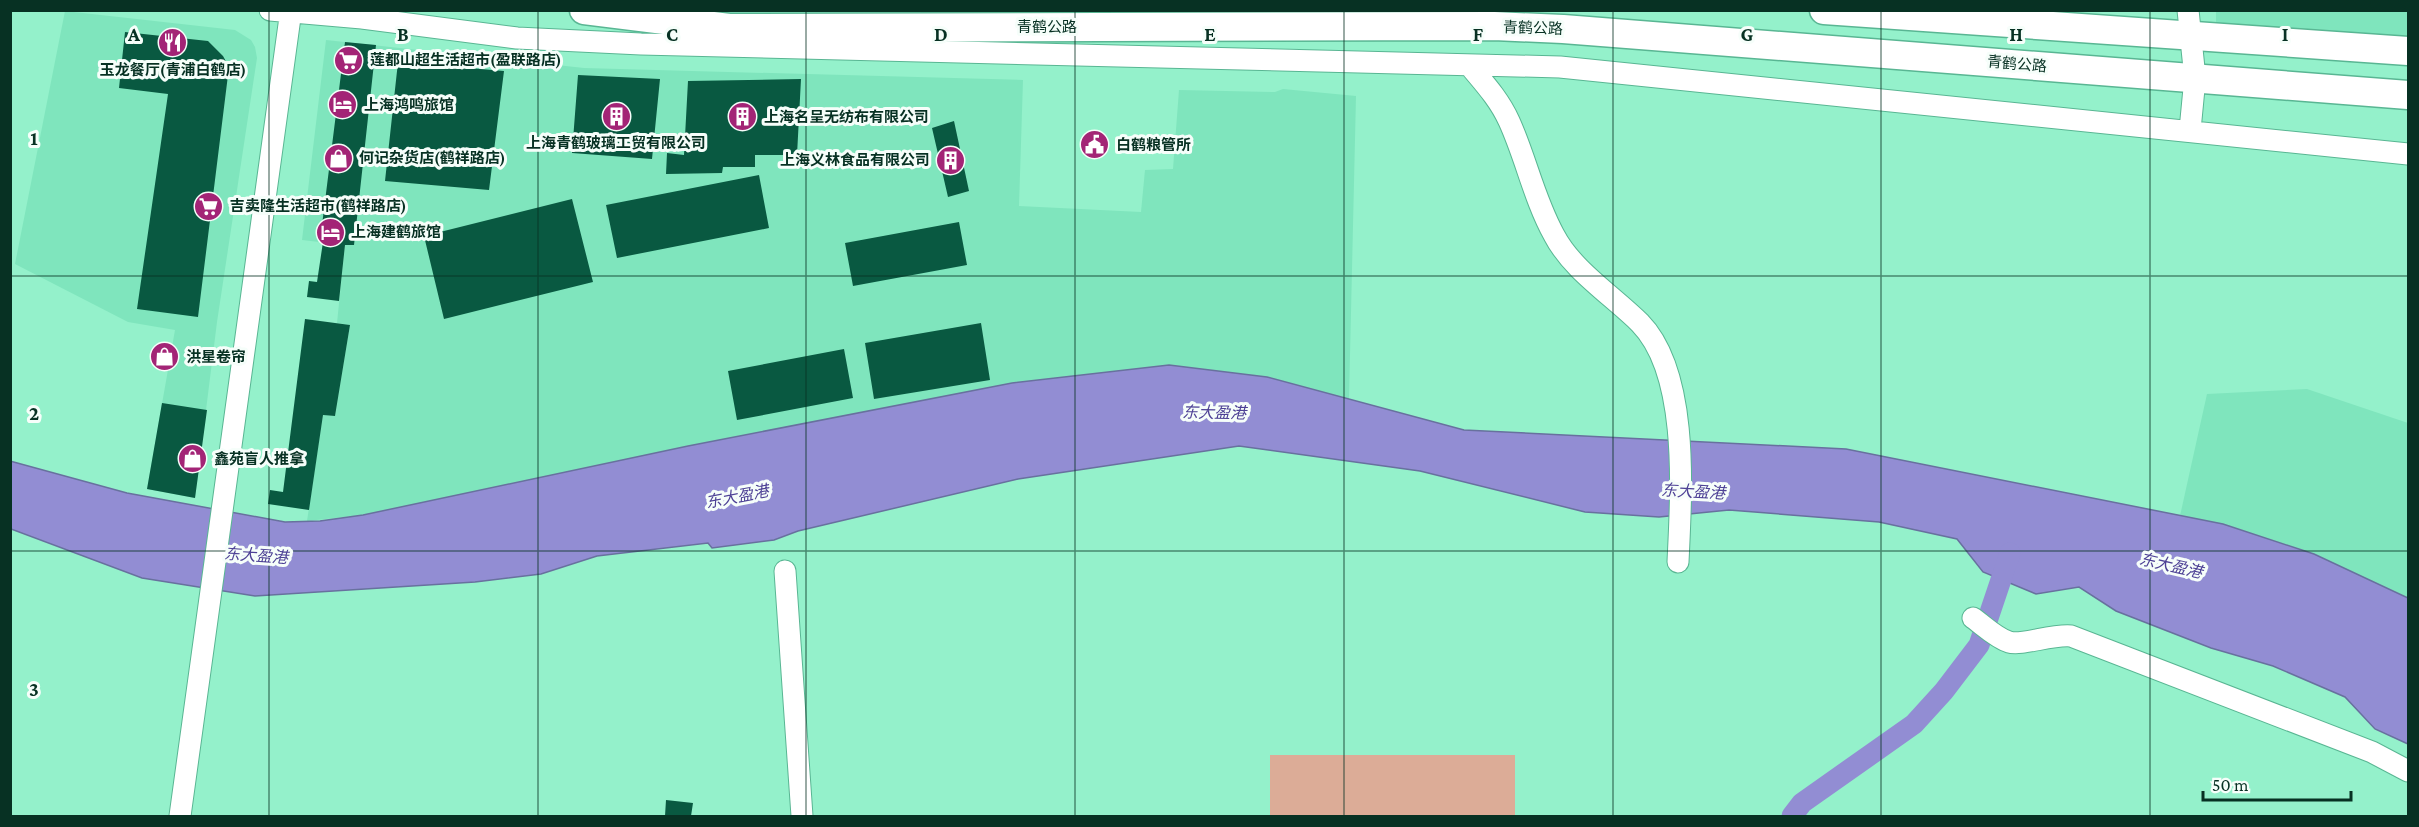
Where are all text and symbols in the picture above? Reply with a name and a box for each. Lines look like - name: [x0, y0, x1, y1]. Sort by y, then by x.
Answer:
- street label: 青鹤公路: [1017, 19, 1077, 35]
- street label: 青鹤公路: [1503, 19, 1563, 37]
- text: A: [127, 23, 141, 45]
- text: B: [397, 23, 409, 45]
- text: C: [666, 23, 678, 45]
- text: D: [934, 23, 948, 45]
- text: E: [1204, 23, 1216, 45]
- text: F: [1473, 23, 1484, 45]
- text: G: [1741, 23, 1754, 45]
- text: H: [2009, 23, 2023, 45]
- text: I: [2282, 23, 2289, 45]
- restaurant icon: 玉龙餐厅(青浦白鹤店): [157, 27, 189, 59]
- supermarket icon: 莲都山超生活超市(盈联路店): [333, 44, 365, 76]
- place label: 莲都山超生活超市(盈联路店): [370, 52, 561, 69]
- street label: 青鹤公路: [1986, 53, 2048, 75]
- place label: 玉龙餐厅(青浦白鹤店): [100, 61, 246, 79]
- hotel icon: 上海鸿鸣旅馆: [327, 89, 359, 121]
- place label: 上海鸿鸣旅馆: [364, 97, 454, 113]
- building icon: 上海青鹤玻璃工贸有限公司: [600, 100, 632, 132]
- building icon: 上海名呈无纺布有限公司: [727, 101, 759, 133]
- place label: 上海名呈无纺布有限公司: [764, 109, 929, 125]
- text: 1: [30, 127, 38, 149]
- public building icon: 白鹤粮管所: [1079, 129, 1111, 161]
- place label: 上海青鹤玻璃工贸有限公司: [526, 135, 706, 151]
- place label: 白鹤粮管所: [1116, 136, 1191, 153]
- shop icon: 何记杂货店(鹤祥路店): [322, 142, 354, 174]
- building icon: 上海义林食品有限公司: [935, 144, 967, 176]
- place label: 何记杂货店(鹤祥路店): [359, 149, 505, 167]
- place label: 上海义林食品有限公司: [780, 152, 930, 168]
- supermarket icon: 吉卖隆生活超市(鹤祥路店): [193, 190, 225, 222]
- place label: 吉卖隆生活超市(鹤祥路店): [230, 198, 406, 215]
- hotel icon: 上海建鹤旅馆: [314, 216, 346, 248]
- place label: 上海建鹤旅馆: [351, 224, 441, 240]
- shop icon: 洪星卷帘: [149, 341, 181, 373]
- place label: 洪星卷帘: [186, 348, 246, 365]
- text: 2: [29, 402, 39, 424]
- water label: 东大盈港: [1182, 403, 1248, 422]
- shop icon: 鑫苑盲人推拿: [177, 443, 209, 475]
- place label: 鑫苑盲人推拿: [214, 450, 304, 467]
- water label: 东大盈港: [1661, 481, 1727, 502]
- water label: 东大盈港: [704, 482, 772, 511]
- water label: 东大盈港: [223, 545, 290, 566]
- water label: 东大盈港: [2138, 550, 2206, 581]
- text: 3: [29, 678, 39, 700]
- scale bar: [2203, 764, 2352, 802]
- text: 50 m: [2212, 775, 2249, 795]

